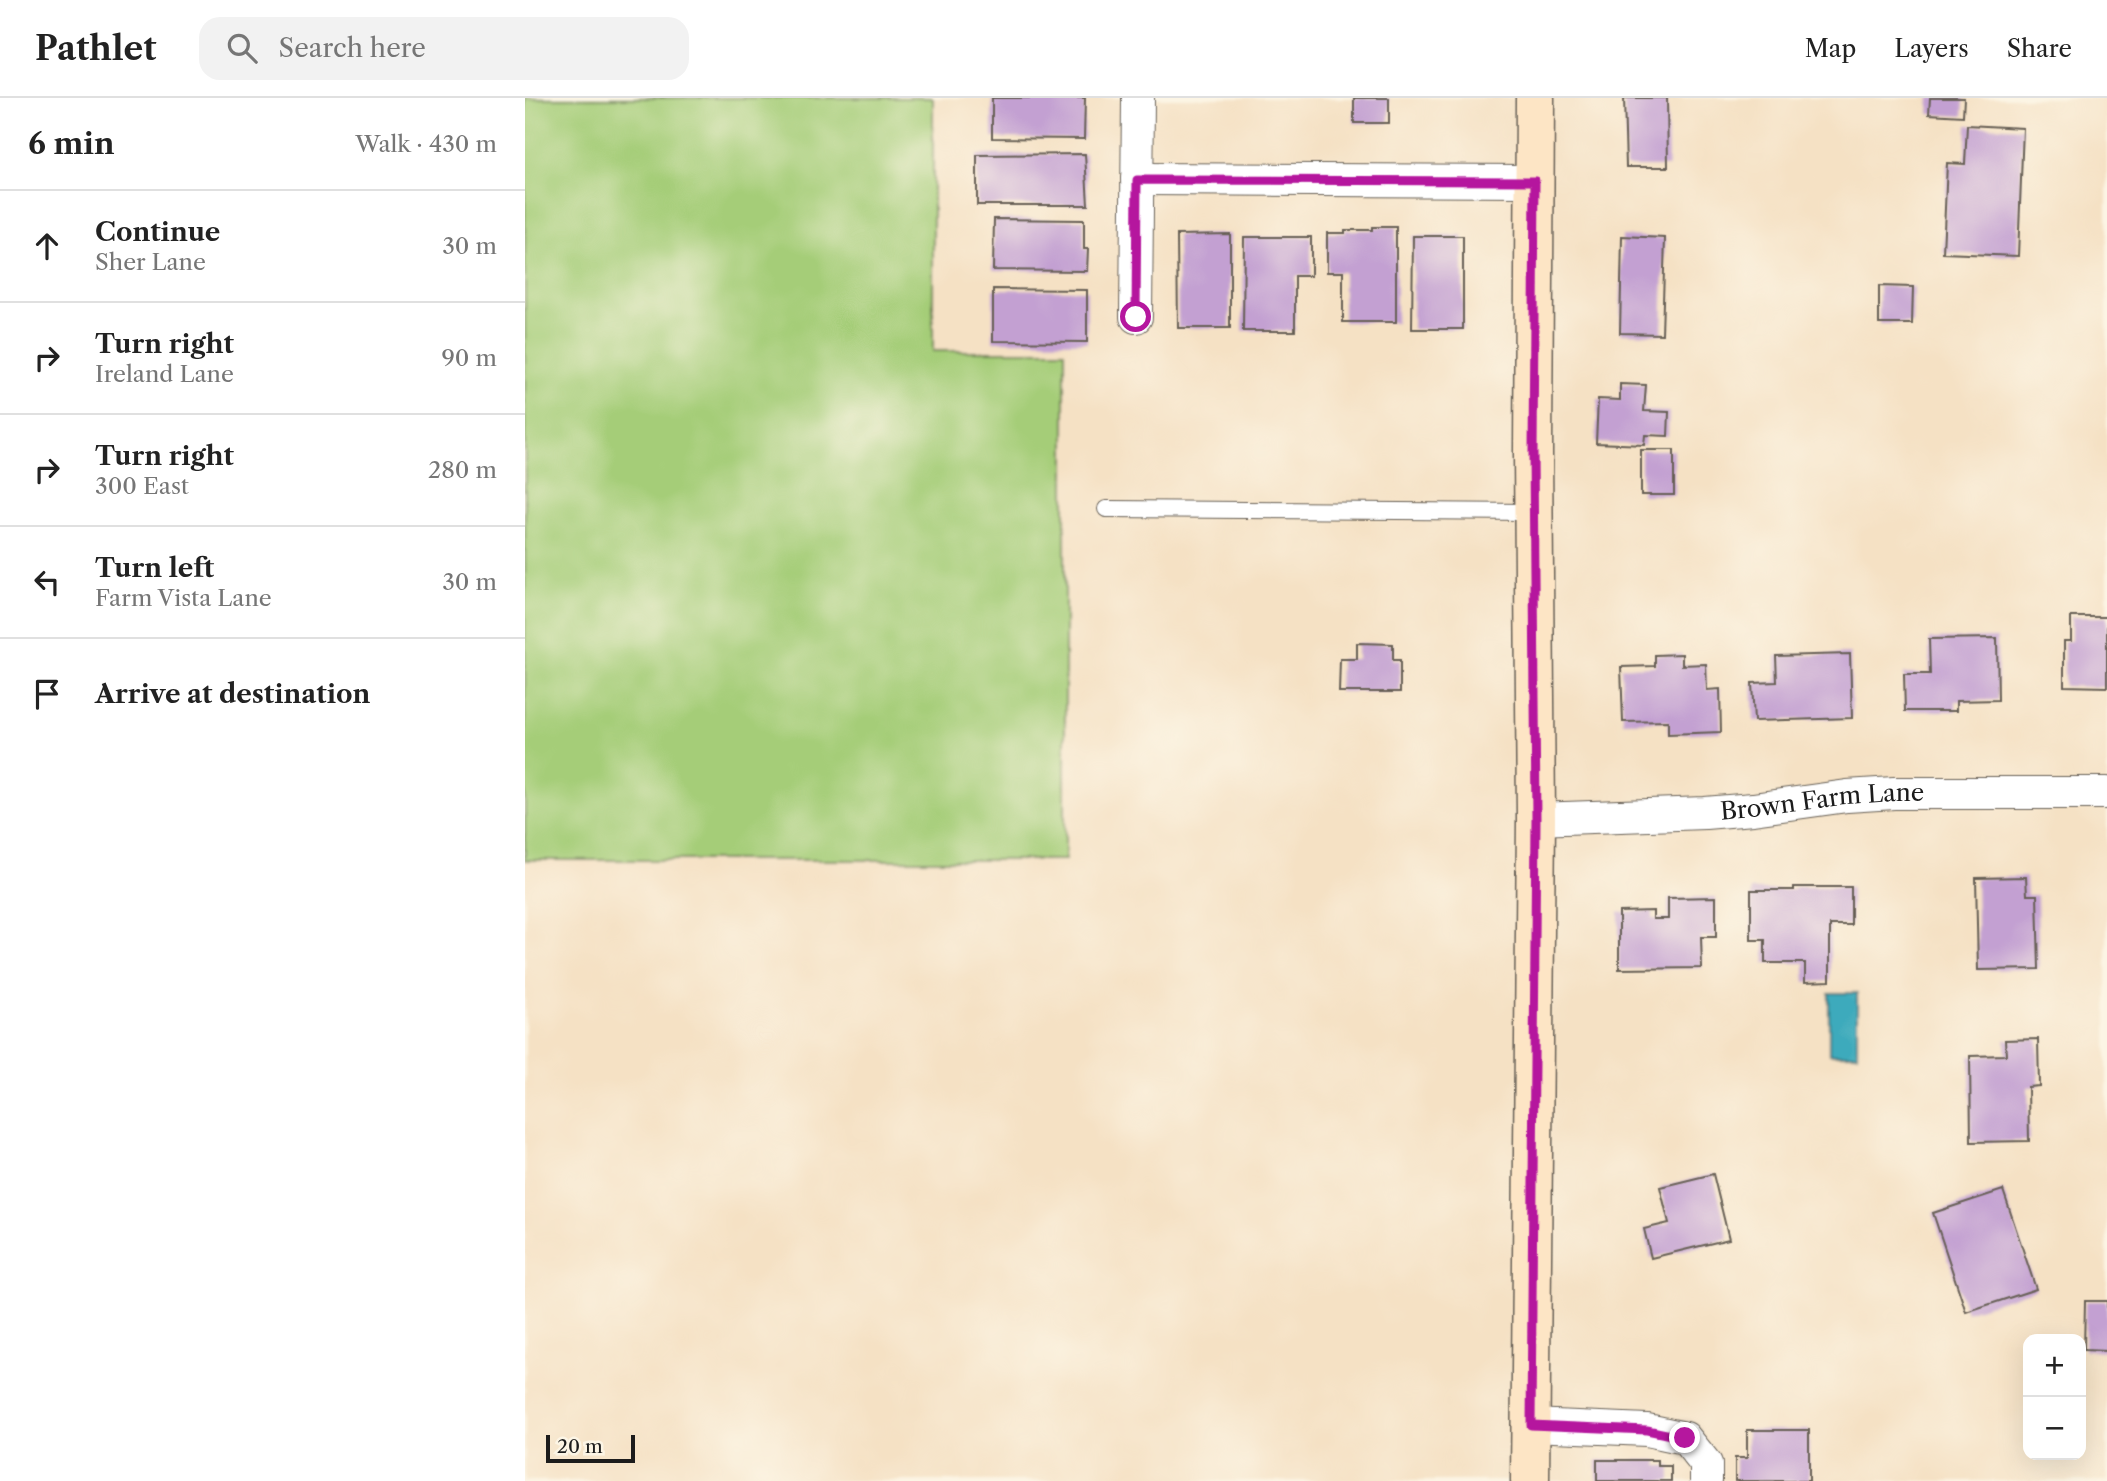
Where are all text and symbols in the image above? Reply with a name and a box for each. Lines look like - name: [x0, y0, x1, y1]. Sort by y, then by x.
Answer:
- search box: [199, 17, 689, 80]
- text: Pathlet: [35, 28, 157, 69]
- icon: search: [223, 29, 261, 67]
- text: Search here: [279, 32, 426, 64]
- text: Map: [1805, 34, 1856, 63]
- text: Layers: [1894, 34, 1969, 63]
- text: Share: [2007, 34, 2072, 63]
- text: 6 min: [28, 125, 115, 162]
- text: Walk · 430 m: [355, 130, 497, 158]
- text: Continue: [95, 216, 220, 248]
- icon: ahead: [28, 227, 66, 265]
- text: 30 m: [442, 232, 497, 260]
- text: Sher Lane: [95, 248, 206, 276]
- route start: [1120, 301, 1151, 332]
- text: Turn right: [95, 328, 234, 360]
- icon: right: [28, 339, 66, 377]
- text: 90 m: [441, 344, 497, 372]
- text: Ireland Lane: [95, 360, 234, 388]
- text: Turn right: [95, 440, 234, 472]
- icon: right: [28, 451, 66, 489]
- text: 280 m: [428, 456, 497, 484]
- text: 300 East: [95, 472, 189, 500]
- text: Turn left: [95, 552, 214, 584]
- icon: left: [28, 563, 66, 601]
- text: 30 m: [442, 568, 497, 596]
- text: Farm Vista Lane: [95, 584, 272, 612]
- icon: arrive: [28, 675, 66, 713]
- text: Arrive at destination: [95, 678, 370, 710]
- street label: Brown Farm Lane: [1719, 778, 1924, 826]
- map controls: [2023, 1334, 2086, 1460]
- button: +: [2023, 1334, 2086, 1397]
- button: −: [2023, 1397, 2086, 1460]
- route end: [1669, 1422, 1700, 1453]
- scale bar: [546, 1432, 635, 1464]
- text: 20 m: [557, 1435, 603, 1458]

